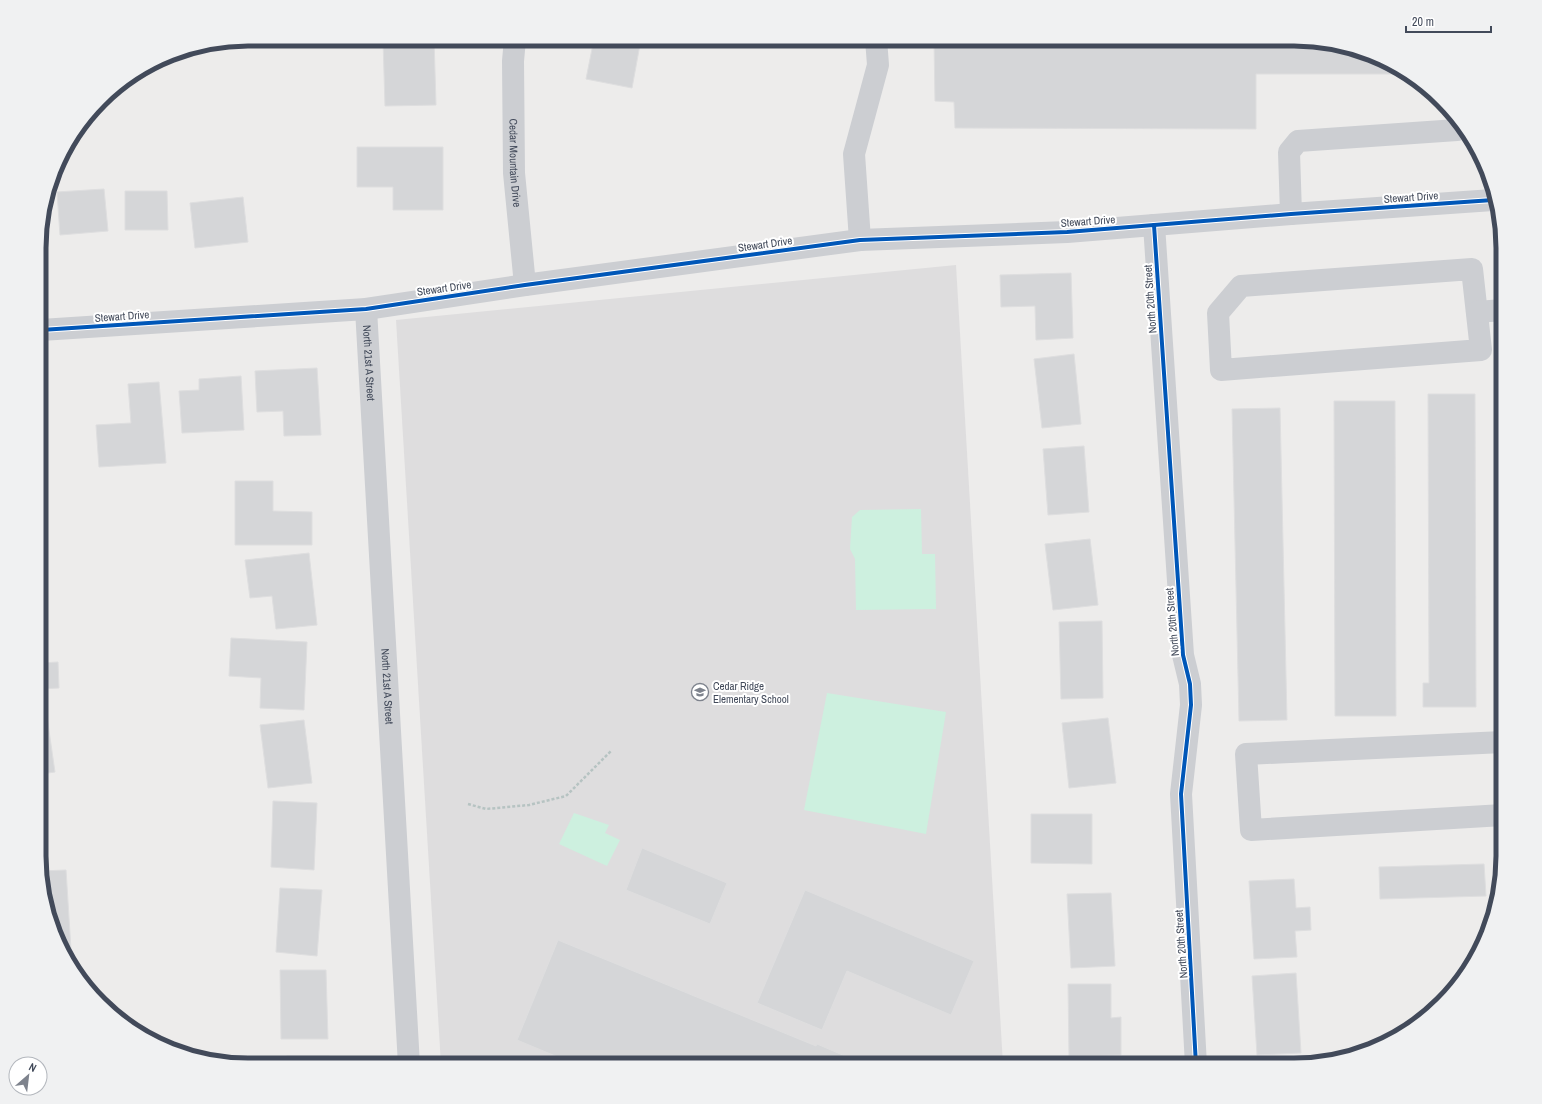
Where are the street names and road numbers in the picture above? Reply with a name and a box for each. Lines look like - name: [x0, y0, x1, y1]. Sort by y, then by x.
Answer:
- street label: Cedar Mountain Drive: [507, 118, 524, 208]
- street label: Stewart Drive: [1383, 188, 1439, 206]
- street label: Stewart Drive: [1060, 212, 1116, 230]
- street label: Stewart Drive: [737, 233, 793, 255]
- street label: North 20th Street: [1141, 264, 1159, 334]
- street label: Stewart Drive: [416, 277, 472, 299]
- street label: Stewart Drive: [94, 307, 150, 325]
- street label: North 21st A Street: [360, 325, 378, 402]
- street label: North 20th Street: [1162, 587, 1182, 657]
- street label: North 21st A Street: [378, 648, 397, 725]
- street label: North 20th Street: [1172, 909, 1190, 979]

